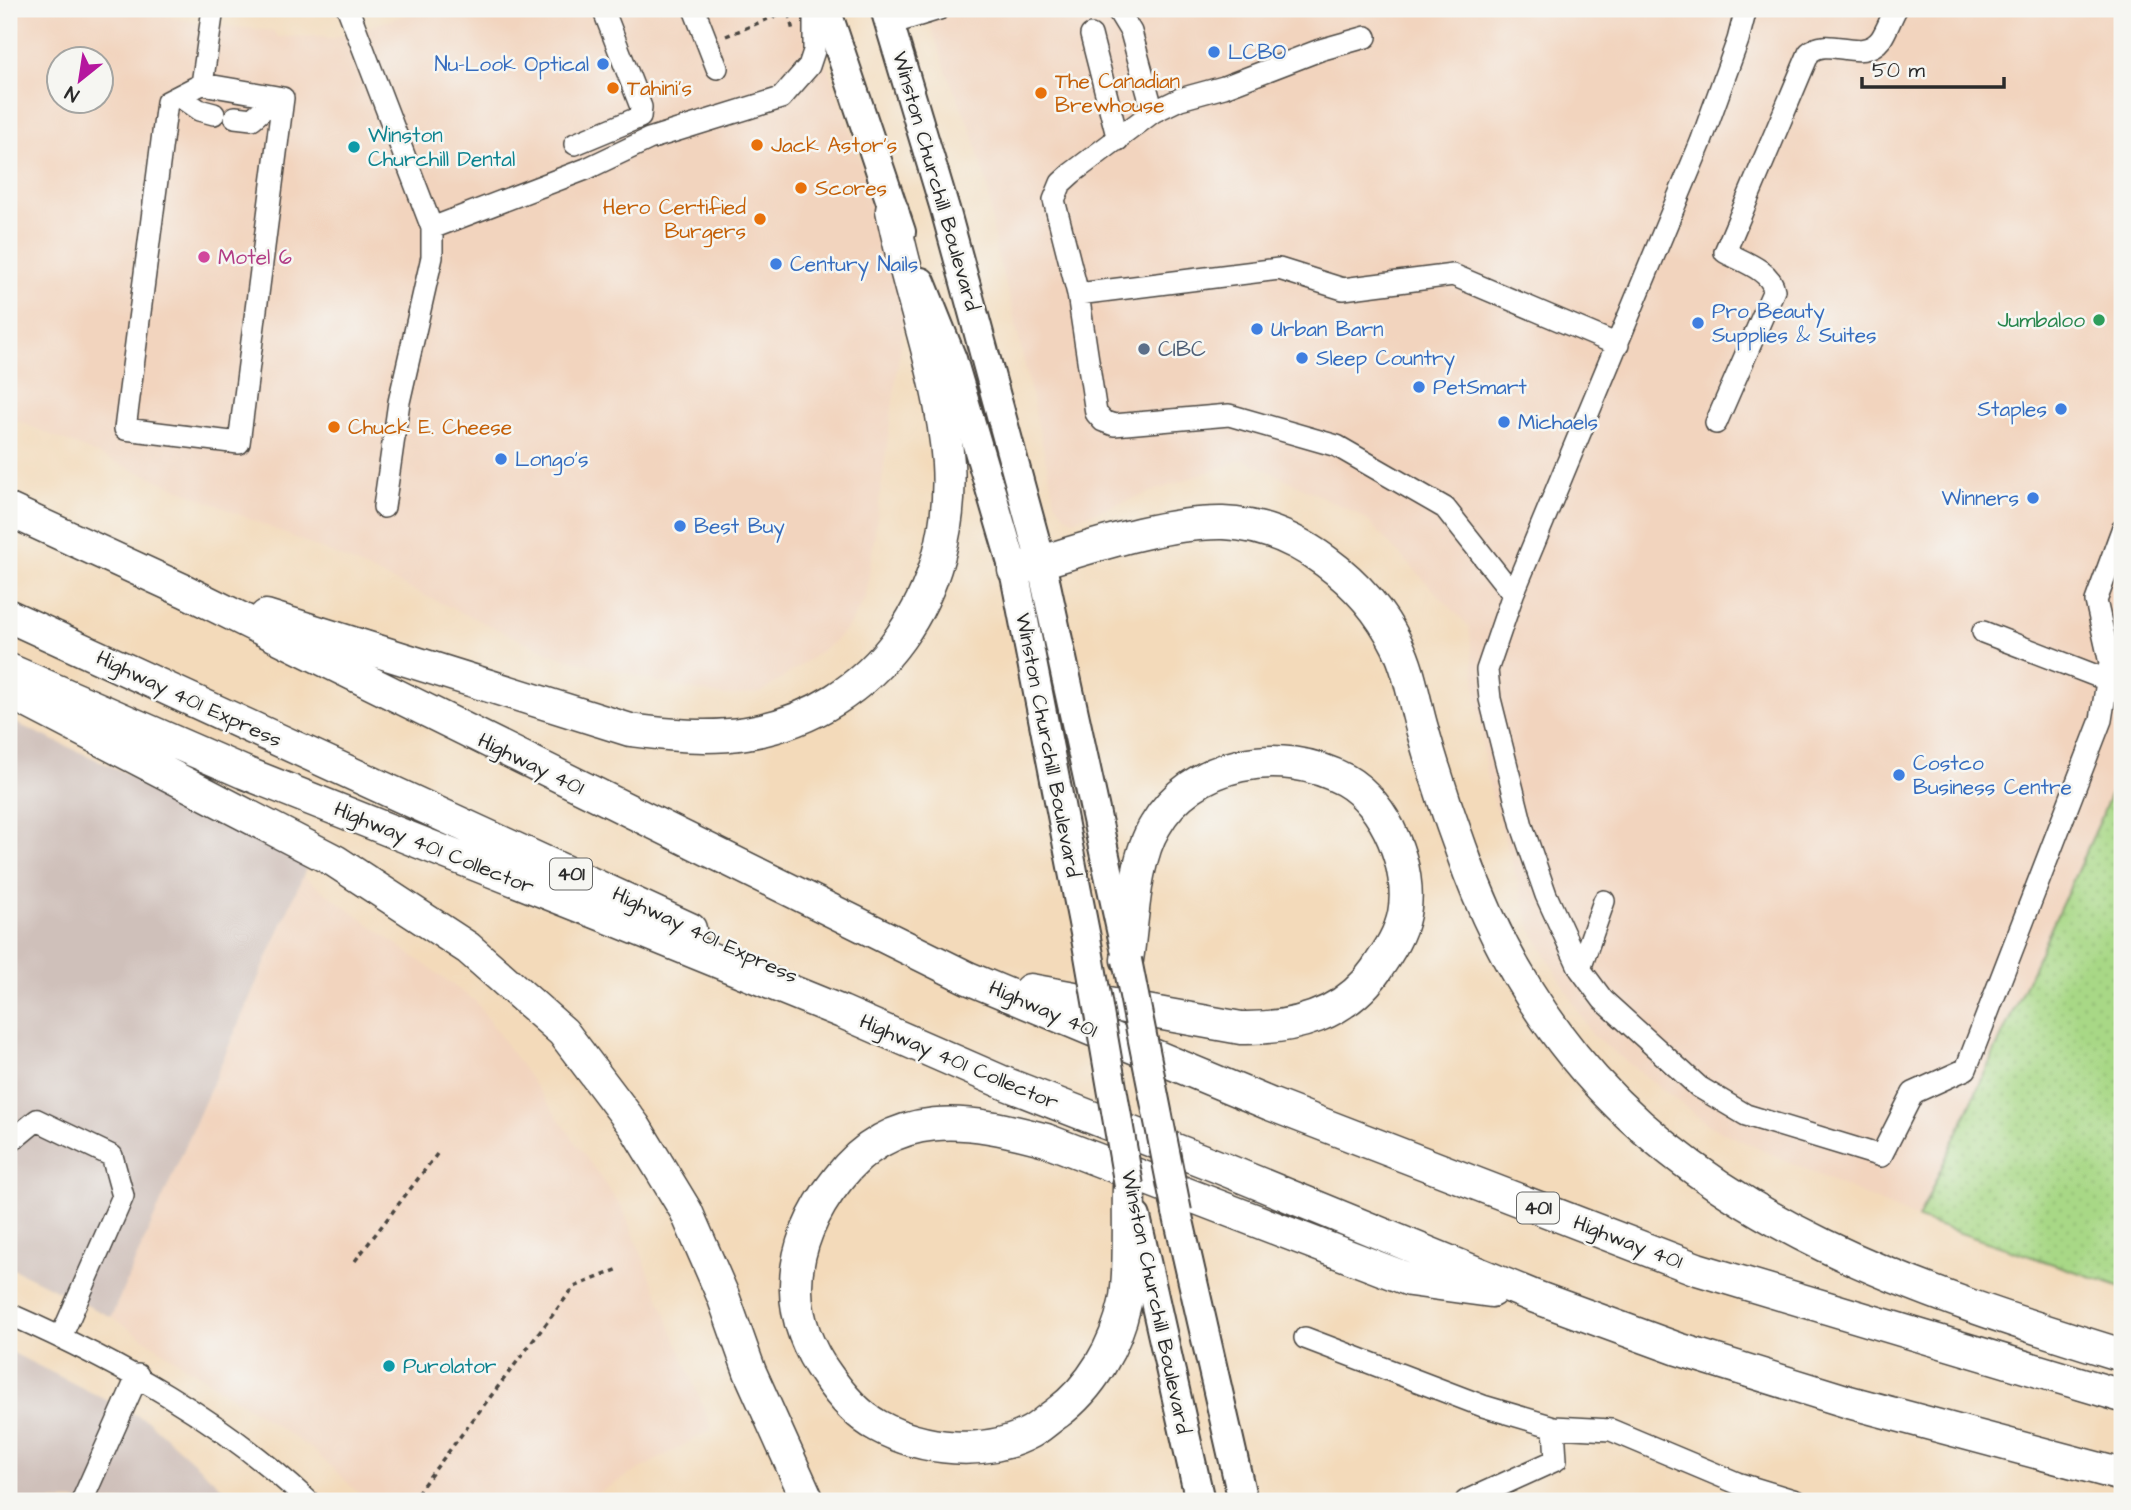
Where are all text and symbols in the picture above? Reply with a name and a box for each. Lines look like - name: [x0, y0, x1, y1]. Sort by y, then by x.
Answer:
- place label: LCBO: [1228, 38, 1286, 67]
- marker: LCBO: [1206, 44, 1222, 60]
- north arrow: [46, 46, 116, 116]
- scale bar: [1862, 46, 2003, 90]
- street label: Winston Churchill Boulevard: [885, 48, 987, 314]
- place label: Nu-Look Optical: [434, 50, 589, 80]
- marker: Nu-Look Optical: [595, 56, 611, 72]
- text: 50 m: [1872, 56, 1926, 85]
- place label: The Canadian Brewhouse: [1055, 67, 1180, 120]
- place label: Tahini’s: [627, 74, 692, 103]
- text: N: [60, 79, 84, 108]
- marker: Tahini’s: [605, 80, 621, 96]
- marker: The Canadian Brewhouse: [1033, 85, 1049, 101]
- place label: Winston Churchill Dental: [368, 121, 515, 174]
- place label: Jack Astor's: [771, 131, 897, 160]
- marker: Jack Astor's: [749, 137, 765, 153]
- marker: Winston Churchill Dental: [346, 139, 362, 155]
- place label: Scores: [815, 174, 887, 203]
- marker: Scores: [793, 180, 809, 196]
- place label: Hero Certified Burgers: [603, 193, 746, 248]
- marker: Hero Certified Burgers: [752, 211, 768, 227]
- place label: Motel 6: [218, 243, 292, 272]
- marker: Motel 6: [196, 249, 212, 265]
- place label: Century Nails: [790, 250, 918, 281]
- marker: Century Nails: [768, 256, 784, 272]
- place label: Pro Beauty Supplies & Suites: [1712, 297, 1877, 351]
- place label: Jumbaloo: [1997, 306, 2085, 335]
- marker: Jumbaloo: [2091, 312, 2107, 328]
- place label: Urban Barn: [1271, 315, 1383, 344]
- marker: Pro Beauty Supplies & Suites: [1690, 315, 1706, 331]
- marker: Urban Barn: [1249, 321, 1265, 337]
- place label: CIBC: [1158, 335, 1206, 364]
- marker: CIBC: [1136, 341, 1152, 357]
- place label: Sleep Country: [1316, 344, 1456, 375]
- marker: Sleep Country: [1294, 350, 1310, 366]
- place label: PetSmart: [1433, 373, 1527, 402]
- marker: PetSmart: [1411, 379, 1427, 395]
- place label: Staples: [1977, 395, 2047, 425]
- marker: Staples: [2053, 401, 2069, 417]
- place label: Michaels: [1518, 408, 1598, 437]
- place label: Chuck E. Cheese: [348, 413, 512, 442]
- marker: Michaels: [1496, 414, 1512, 430]
- marker: Chuck E. Cheese: [326, 419, 342, 435]
- place label: Longo's: [515, 445, 588, 476]
- marker: Longo's: [493, 451, 509, 467]
- place label: Winners: [1942, 484, 2019, 513]
- marker: Winners: [2025, 490, 2041, 506]
- place label: Best Buy: [694, 512, 785, 543]
- marker: Best Buy: [672, 518, 688, 534]
- street label: Winston Churchill Boulevard: [1008, 610, 1088, 880]
- street label: Highway 401 Express: [91, 643, 286, 757]
- street label: Highway 401: [472, 726, 589, 804]
- place label: Costco Business Centre: [1913, 749, 2072, 802]
- marker: Costco Business Centre: [1891, 767, 1907, 783]
- street label: Highway 401 Collector: [329, 795, 539, 903]
- road number: 401: [550, 859, 592, 890]
- street label: Highway 401 Express: [607, 879, 802, 993]
- street label: Highway 401: [984, 973, 1102, 1047]
- street label: Highway 401 Collector: [854, 1007, 1063, 1119]
- street label: Winston Churchill Boulevard: [1114, 1168, 1198, 1437]
- road number: 401: [1517, 1192, 1559, 1224]
- street label: Highway 401: [1568, 1208, 1687, 1278]
- place label: Purolator: [403, 1352, 497, 1381]
- marker: Purolator: [381, 1358, 397, 1374]

